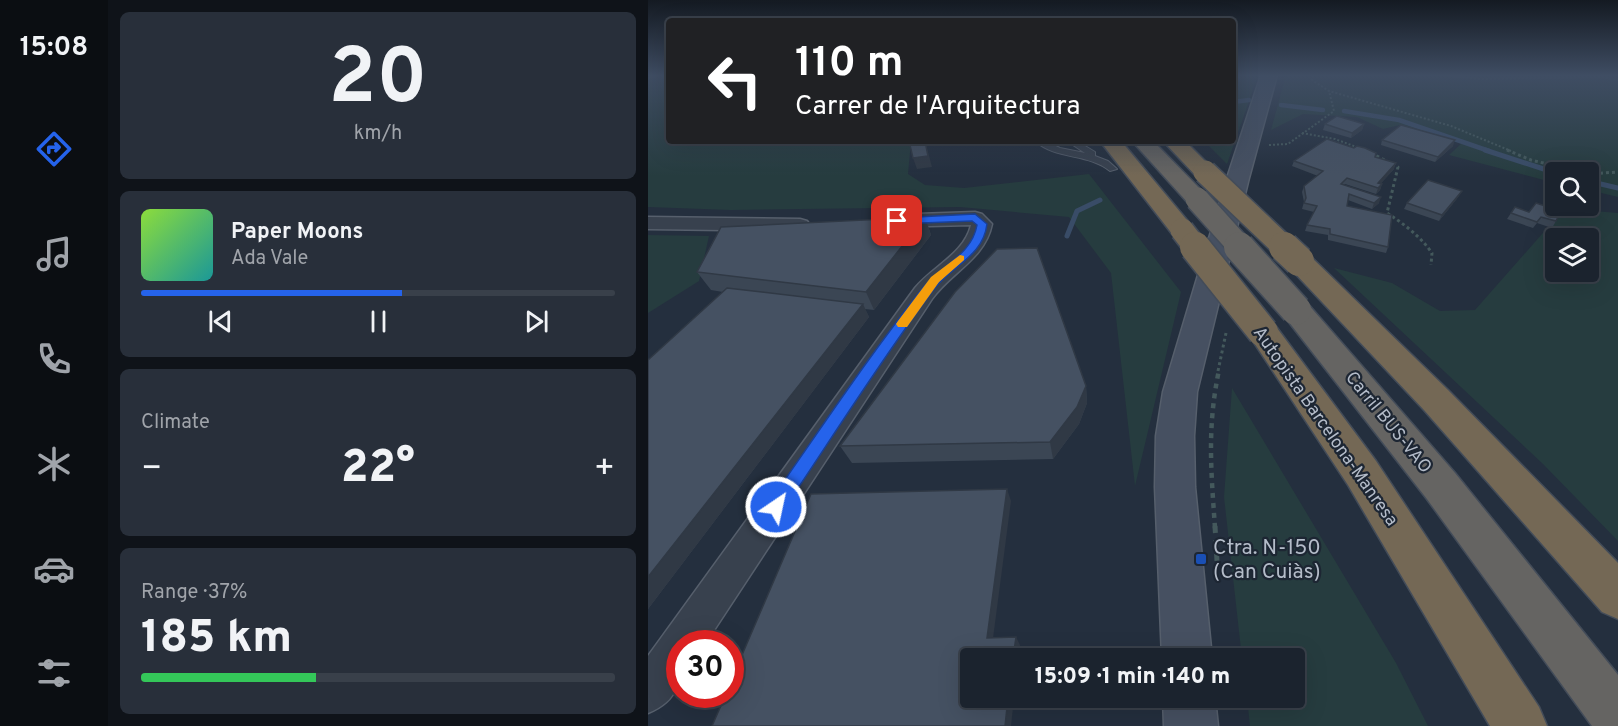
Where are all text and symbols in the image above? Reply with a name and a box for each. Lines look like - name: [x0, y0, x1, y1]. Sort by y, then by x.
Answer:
- text: 15:08: [20, 31, 88, 65]
- text: 20: [329, 32, 427, 131]
- text: 110 m: [795, 38, 904, 91]
- icon: left: [696, 42, 774, 120]
- text: Carrer de l'Arquitectura: [795, 90, 1080, 124]
- text: km/h: [354, 121, 402, 147]
- icon: directions: [33, 128, 75, 170]
- map controls: [1545, 162, 1599, 282]
- button: search: [1545, 162, 1599, 216]
- pin: [871, 195, 922, 246]
- icon: arrive: [880, 204, 913, 237]
- text: Paper Moons: [231, 219, 363, 246]
- button: layers: [1545, 228, 1599, 282]
- icon: music: [33, 233, 75, 275]
- text: Ada Vale: [231, 246, 308, 272]
- icon: previous: [204, 305, 237, 338]
- icon: pause: [362, 305, 395, 338]
- icon: next: [520, 305, 553, 338]
- street label: Autopista Barcelona-Manresa: [1247, 323, 1403, 531]
- icon: phone: [33, 338, 75, 380]
- street label: Carril BUS-VAO: [1340, 367, 1436, 479]
- text: Climate: [141, 410, 210, 436]
- text: 22°: [341, 441, 415, 498]
- icon: climate: [33, 443, 75, 485]
- text: −: [141, 449, 162, 491]
- text: +: [594, 449, 615, 491]
- position arrow: [744, 475, 808, 539]
- place label: Ctra. N-150 (Can Cuiàs): [1213, 535, 1321, 586]
- icon: car: [33, 548, 75, 590]
- marker: Ctra. N-150 (Can Cuiàs): [1194, 552, 1208, 566]
- text: Range · 37%: [141, 580, 247, 606]
- text: 185 km: [141, 611, 292, 668]
- speed limit sign: 30: [666, 630, 744, 708]
- icon: filters: [33, 652, 75, 694]
- text: 15:09 · 1 min · 140 m: [1035, 664, 1230, 691]

